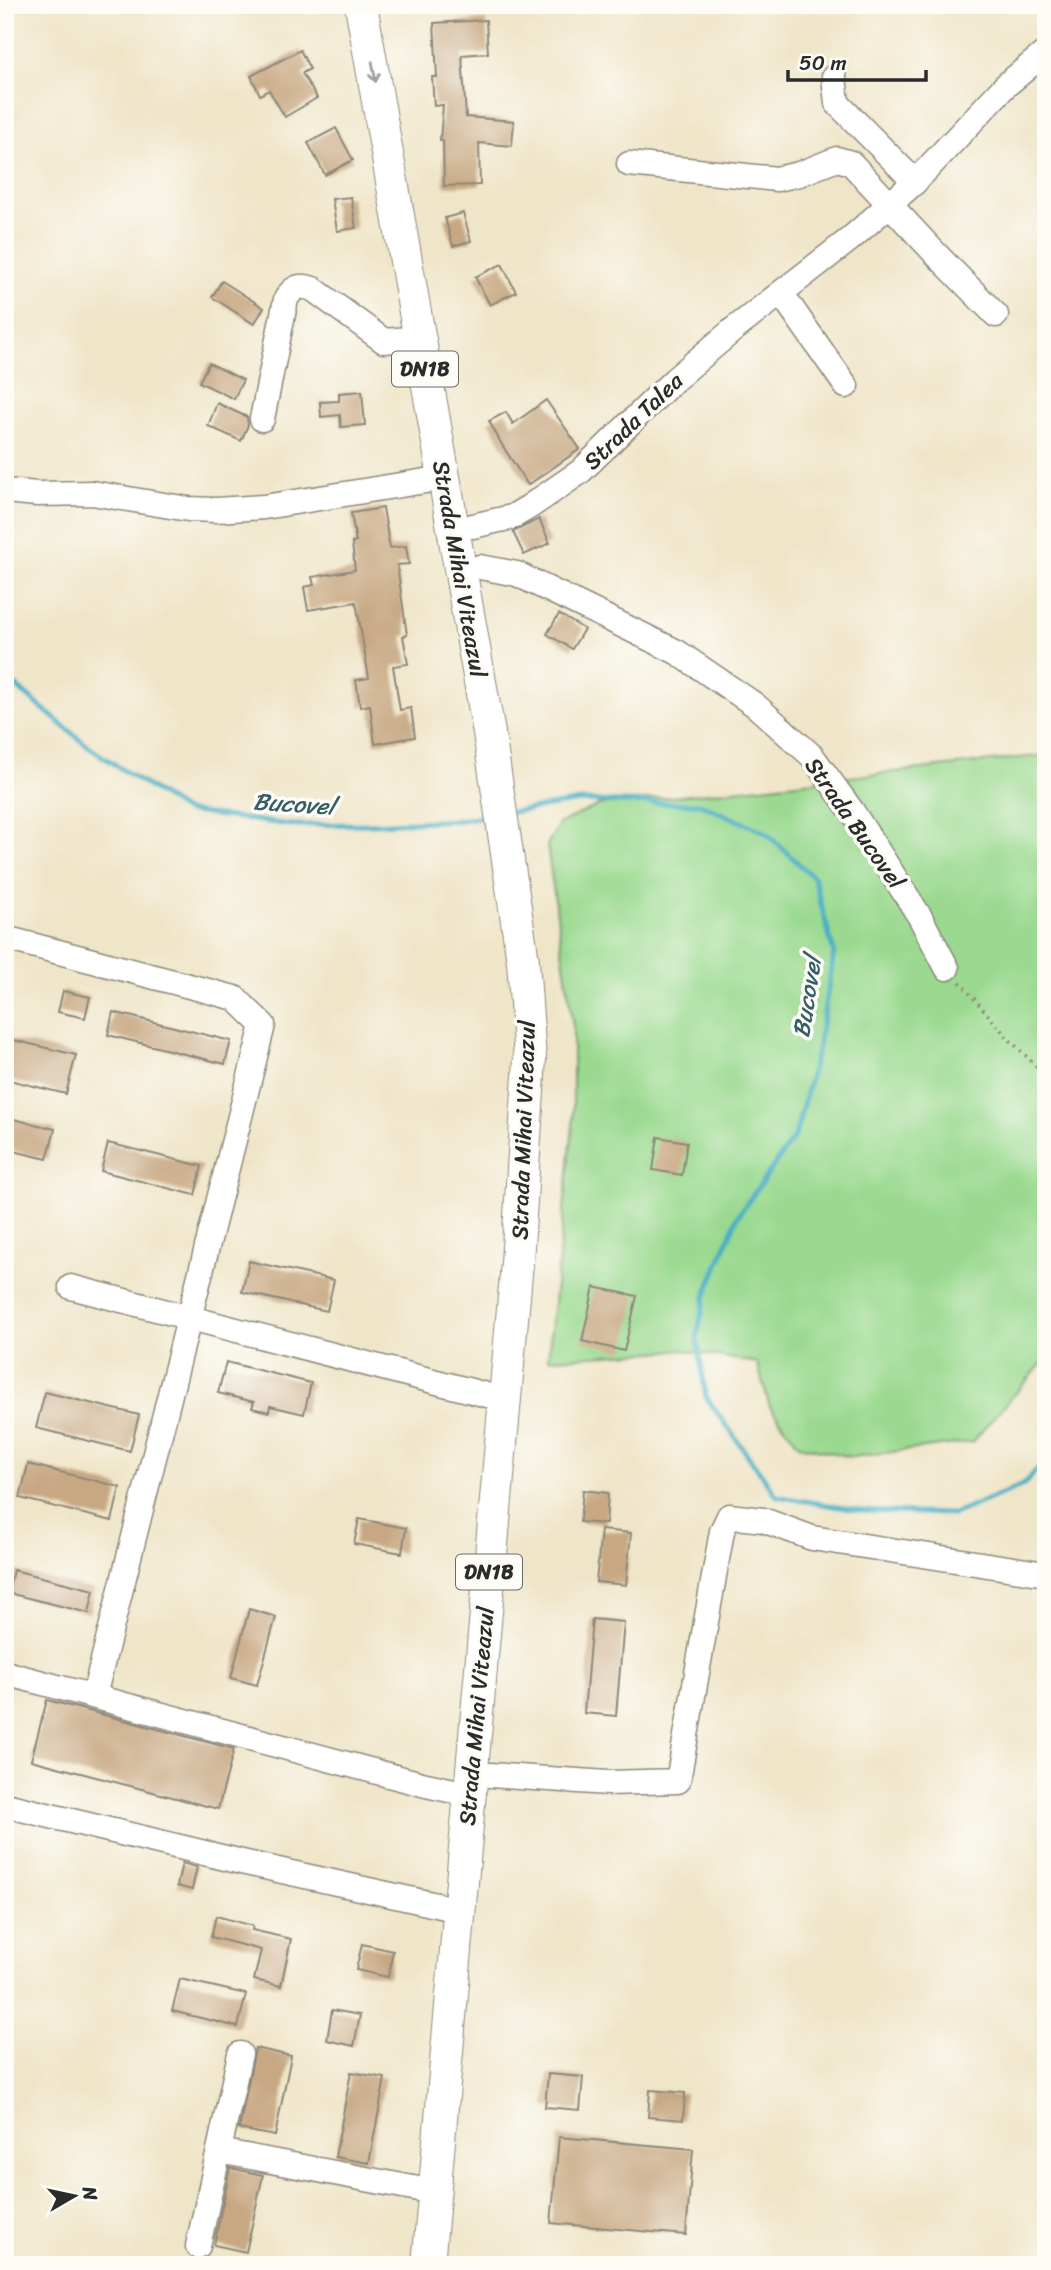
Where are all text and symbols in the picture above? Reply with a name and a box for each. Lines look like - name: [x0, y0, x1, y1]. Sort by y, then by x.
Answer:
- scale bar: [788, 38, 927, 82]
- text: 50 m: [799, 44, 847, 82]
- one-way arrow: [368, 60, 381, 83]
- road number: DN1B: [392, 352, 458, 386]
- street label: Strada Talea: [573, 362, 694, 480]
- street label: Strada Mihai Viteazul: [420, 457, 499, 681]
- street label: Strada Bucovel: [794, 748, 916, 899]
- water label: Bucovel: [252, 780, 341, 828]
- water label: Bucovel: [780, 948, 835, 1041]
- street label: Strada Mihai Viteazul: [499, 1019, 548, 1240]
- road number: DN1B: [456, 1554, 522, 1590]
- street label: Strada Mihai Viteazul: [447, 1605, 507, 1827]
- north arrow: [38, 2162, 108, 2232]
- text: N: [73, 2183, 108, 2203]

